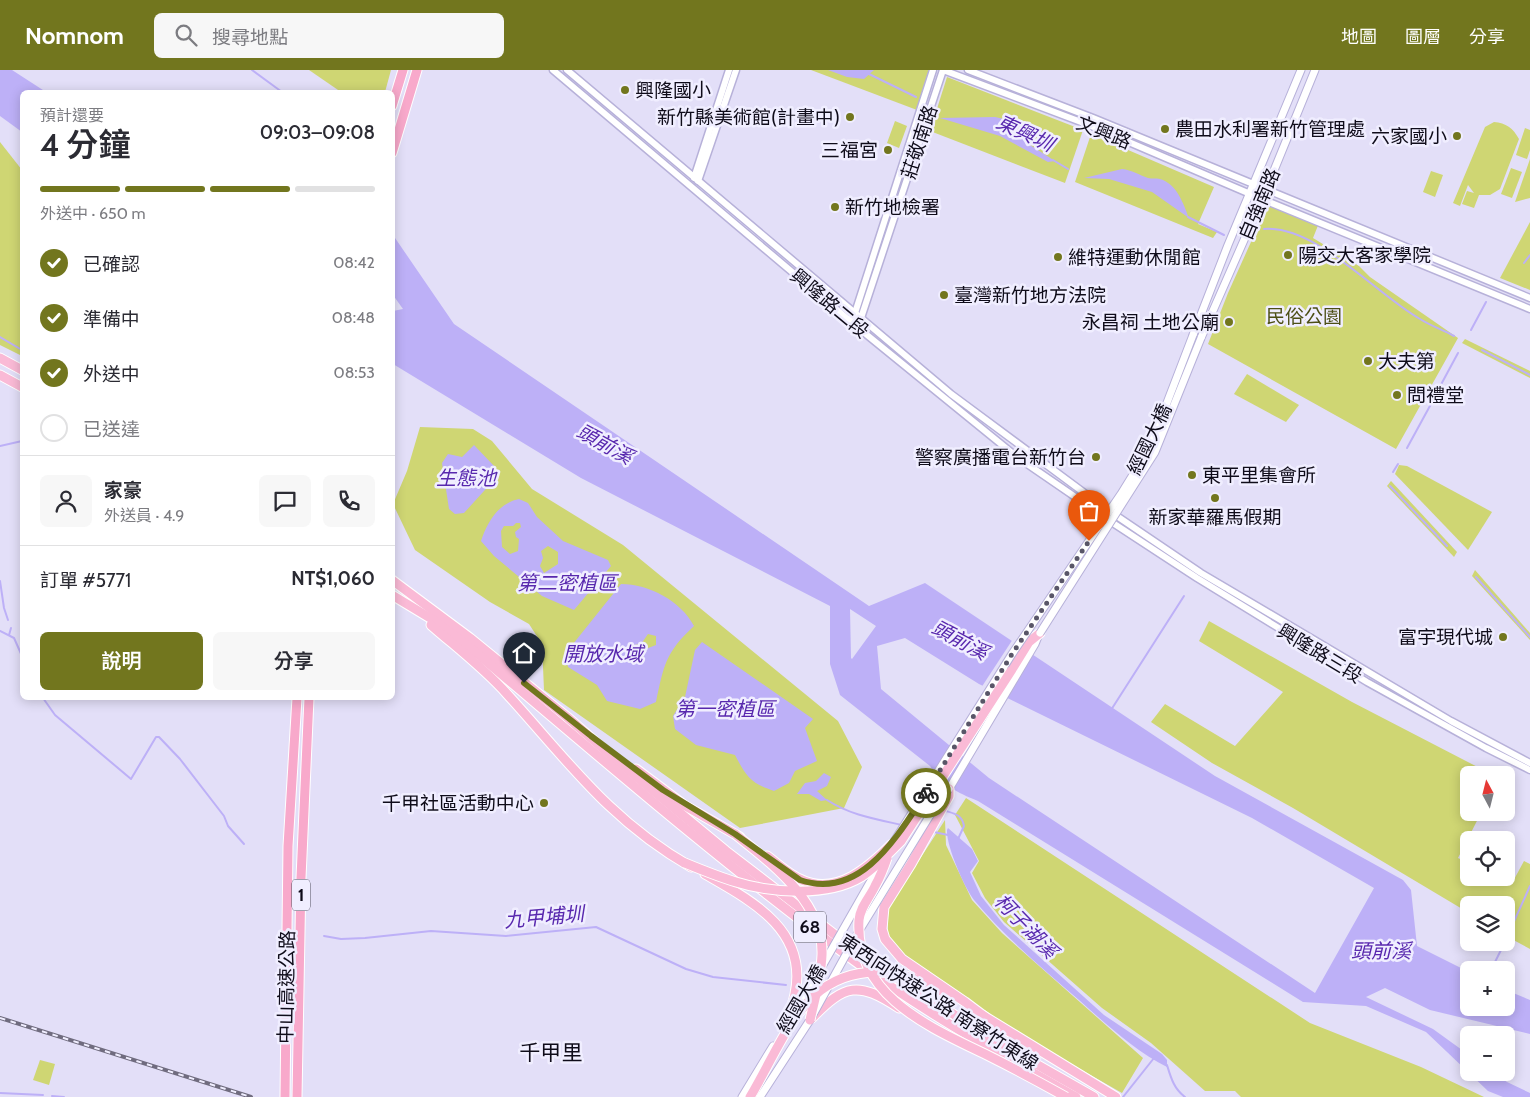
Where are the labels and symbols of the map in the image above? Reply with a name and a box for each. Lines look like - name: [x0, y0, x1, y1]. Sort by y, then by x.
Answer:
- place label: 興隆國小: [635, 79, 711, 102]
- marker: 興隆國小: [619, 84, 631, 96]
- street label: 莊敬南路: [897, 102, 942, 182]
- place label: 新竹縣美術館(計畫中): [657, 106, 840, 129]
- water label: 東興圳: [993, 109, 1060, 158]
- marker: 新竹縣美術館(計畫中): [844, 111, 856, 123]
- street label: 文興路: [1073, 111, 1135, 154]
- place label: 農田水利署新竹管理處: [1175, 118, 1365, 141]
- marker: 農田水利署新竹管理處: [1159, 123, 1171, 135]
- place label: 六家國小: [1371, 125, 1447, 148]
- marker: 六家國小: [1451, 130, 1463, 142]
- place label: 三福宮: [821, 139, 878, 162]
- marker: 三福宮: [882, 144, 894, 156]
- street label: 自強南路: [1234, 165, 1285, 244]
- place label: 新竹地檢署: [845, 196, 940, 219]
- marker: 新竹地檢署: [829, 201, 841, 213]
- place label: 陽交大客家學院: [1298, 244, 1431, 267]
- place label: 維特運動休閒館: [1068, 246, 1201, 269]
- marker: 陽交大客家學院: [1282, 249, 1294, 261]
- marker: 維特運動休閒館: [1052, 251, 1064, 263]
- street label: 興隆路二段: [786, 264, 873, 343]
- place label: 臺灣新竹地方法院: [954, 284, 1106, 307]
- marker: 臺灣新竹地方法院: [938, 289, 950, 301]
- park label: 民俗公園: [1266, 305, 1342, 328]
- place label: 永昌祠 土地公廟: [1082, 311, 1219, 334]
- marker: 永昌祠 土地公廟: [1223, 316, 1235, 328]
- place label: 大夫第: [1378, 350, 1435, 373]
- marker: 大夫第: [1362, 355, 1374, 367]
- place label: 問禮堂: [1407, 384, 1464, 407]
- marker: 問禮堂: [1391, 389, 1403, 401]
- street label: 經國大橋: [1122, 400, 1176, 478]
- water label: 頭前溪: [573, 419, 640, 470]
- place label: 警察廣播電台新竹台: [915, 446, 1086, 469]
- marker: 警察廣播電台新竹台: [1090, 451, 1102, 463]
- place label: 東平里集會所: [1202, 464, 1316, 487]
- water label: 生態池: [436, 466, 498, 490]
- marker: 東平里集會所: [1186, 469, 1198, 481]
- pin: [1068, 490, 1110, 541]
- marker: 新家華羅馬假期: [1209, 492, 1221, 504]
- place label: 新家華羅馬假期: [1148, 506, 1282, 529]
- water label: 第二密植區: [517, 571, 620, 595]
- water label: 頭前溪: [928, 615, 995, 666]
- street label: 興隆路三段: [1273, 619, 1366, 688]
- place label: 富宇現代城: [1398, 626, 1493, 649]
- marker: 富宇現代城: [1497, 631, 1509, 643]
- pin: [503, 632, 545, 683]
- water label: 開放水域: [563, 642, 646, 666]
- water label: 第一密植區: [675, 697, 778, 721]
- north arrow: [1460, 766, 1515, 821]
- courier: [901, 768, 951, 818]
- place label: 千甲社區活動中心: [382, 792, 534, 815]
- marker: 千甲社區活動中心: [538, 797, 550, 809]
- road number: 1: [292, 880, 310, 910]
- water label: 柯子湖溪: [990, 889, 1065, 965]
- water label: 九甲埔圳: [503, 901, 588, 932]
- road number: 68: [794, 912, 826, 942]
- street label: 中山高速公路: [274, 930, 299, 1044]
- street label: 東西向快速公路 南寮竹東線: [835, 930, 1042, 1075]
- water label: 頭前溪: [1351, 939, 1414, 963]
- street label: 經國大橋: [772, 961, 831, 1038]
- district label: 千甲里: [520, 1040, 583, 1065]

